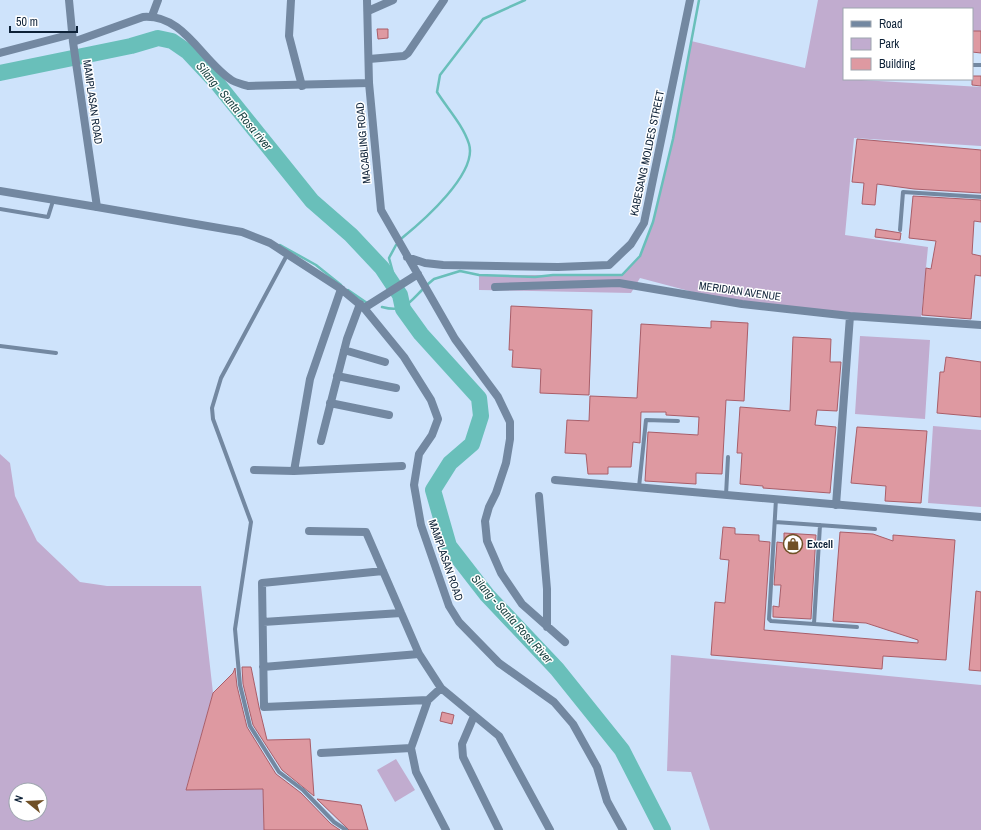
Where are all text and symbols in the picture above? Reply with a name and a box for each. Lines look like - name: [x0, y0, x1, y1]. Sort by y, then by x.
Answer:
- scale bar: [10, 8, 77, 34]
- legend: [843, 8, 973, 80]
- text: 50 m: [16, 14, 38, 30]
- text: Road: [879, 16, 903, 32]
- text: Park: [879, 36, 899, 52]
- text: Building: [879, 56, 916, 72]
- street label: MAMPLASAN ROAD: [80, 59, 106, 145]
- water label: Silang - Santa Rosa river: [192, 59, 276, 154]
- street label: KABESANG MOLDES STREET: [627, 88, 667, 217]
- street label: MACABLING ROAD: [352, 102, 374, 184]
- street label: MERIDIAN AVENUE: [698, 278, 782, 304]
- street label: MAMPLASAN ROAD: [426, 517, 466, 603]
- shop icon: Excell: [782, 533, 804, 555]
- place label: Excell: [807, 537, 833, 551]
- water label: Silang - Santa Rosa River: [468, 571, 557, 667]
- north arrow: [8, 782, 48, 822]
- text: N: [11, 794, 26, 804]

